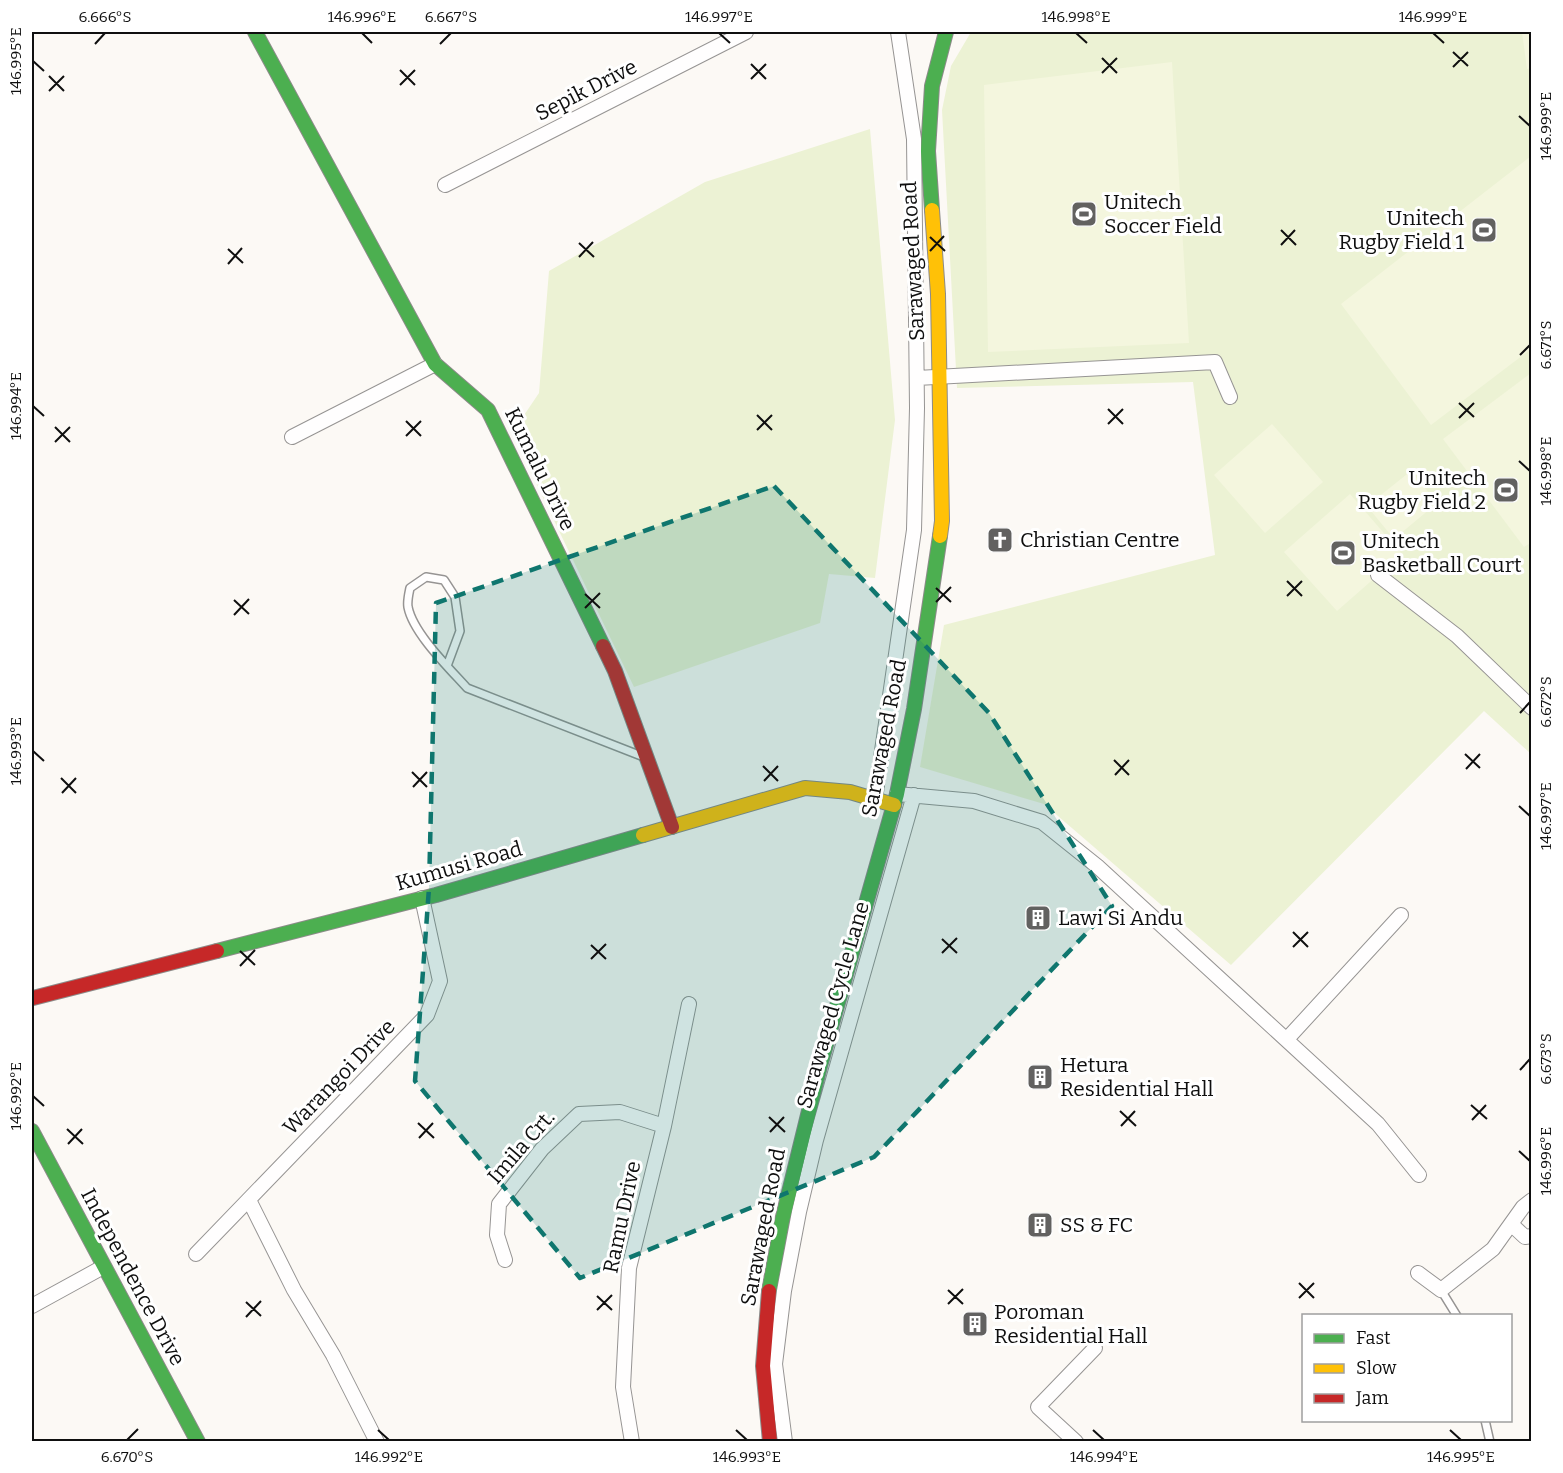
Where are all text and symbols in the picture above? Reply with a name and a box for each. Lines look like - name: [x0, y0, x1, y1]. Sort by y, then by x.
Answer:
- text: 6.666°S: [78, 8, 132, 26]
- text: 146.996°E: [328, 8, 396, 26]
- text: 6.667°S: [425, 8, 477, 26]
- text: 146.997°E: [685, 8, 753, 26]
- text: 146.998°E: [1041, 8, 1111, 26]
- text: 146.999°E: [1399, 8, 1467, 26]
- text: 146.995°E: [7, 27, 25, 95]
- street label: Sepik Drive: [531, 53, 641, 127]
- text: 146.999°E: [1537, 92, 1555, 160]
- street label: Sarawaged Road: [896, 180, 930, 342]
- place label: Unitech Soccer Field: [1104, 189, 1222, 239]
- sports icon: Unitech Soccer Field: [1069, 199, 1099, 229]
- place label: Unitech Rugby Field 1: [1339, 205, 1464, 255]
- sports icon: Unitech Rugby Field 1: [1469, 215, 1499, 245]
- text: 6.671°S: [1537, 321, 1555, 369]
- text: 146.994°E: [7, 372, 25, 440]
- street label: Kumalu Drive: [499, 403, 581, 535]
- text: 146.998°E: [1537, 436, 1555, 506]
- place label: Unitech Rugby Field 2: [1358, 465, 1486, 515]
- sports icon: Unitech Rugby Field 2: [1491, 475, 1521, 505]
- church icon: Christian Centre: [985, 525, 1015, 555]
- place label: Christian Centre: [1020, 527, 1180, 553]
- place label: Unitech Basketball Court: [1362, 528, 1522, 578]
- sports icon: Unitech Basketball Court: [1328, 538, 1358, 568]
- street label: Sarawaged Road: [856, 657, 912, 819]
- text: 6.672°S: [1537, 676, 1555, 728]
- text: 146.993°E: [7, 717, 25, 785]
- text: 146.997°E: [1537, 782, 1555, 850]
- street label: Kumusi Road: [393, 836, 525, 896]
- street label: Sarawaged Cycle Lane: [791, 899, 875, 1111]
- building icon: Lawi Si Andu: [1023, 903, 1053, 933]
- place label: Lawi Si Andu: [1058, 905, 1183, 931]
- street label: Warangoi Drive: [277, 1014, 401, 1140]
- text: 6.673°S: [1537, 1033, 1555, 1085]
- place label: Hetura Residential Hall: [1060, 1052, 1214, 1102]
- text: 146.992°E: [7, 1062, 25, 1130]
- building icon: Hetura Residential Hall: [1025, 1062, 1055, 1092]
- street label: Imila Crt.: [482, 1105, 560, 1189]
- text: 146.996°E: [1537, 1127, 1555, 1195]
- street label: Sarawaged Road: [735, 1146, 791, 1308]
- street label: Ramu Drive: [597, 1159, 647, 1275]
- street label: Independence Drive: [75, 1184, 191, 1370]
- building icon: SS & FC: [1025, 1210, 1055, 1240]
- place label: SS & FC: [1060, 1212, 1133, 1238]
- place label: Poroman Residential Hall: [994, 1299, 1148, 1349]
- building icon: Poroman Residential Hall: [960, 1309, 990, 1339]
- legend: [1302, 1314, 1512, 1422]
- text: Fast: [1356, 1327, 1391, 1349]
- text: Slow: [1356, 1357, 1397, 1379]
- text: Jam: [1355, 1387, 1389, 1409]
- text: 6.670°S: [101, 1448, 153, 1466]
- text: 146.992°E: [355, 1448, 423, 1466]
- text: 146.993°E: [713, 1448, 781, 1466]
- text: 146.994°E: [1070, 1448, 1138, 1466]
- text: 146.995°E: [1427, 1448, 1495, 1466]

